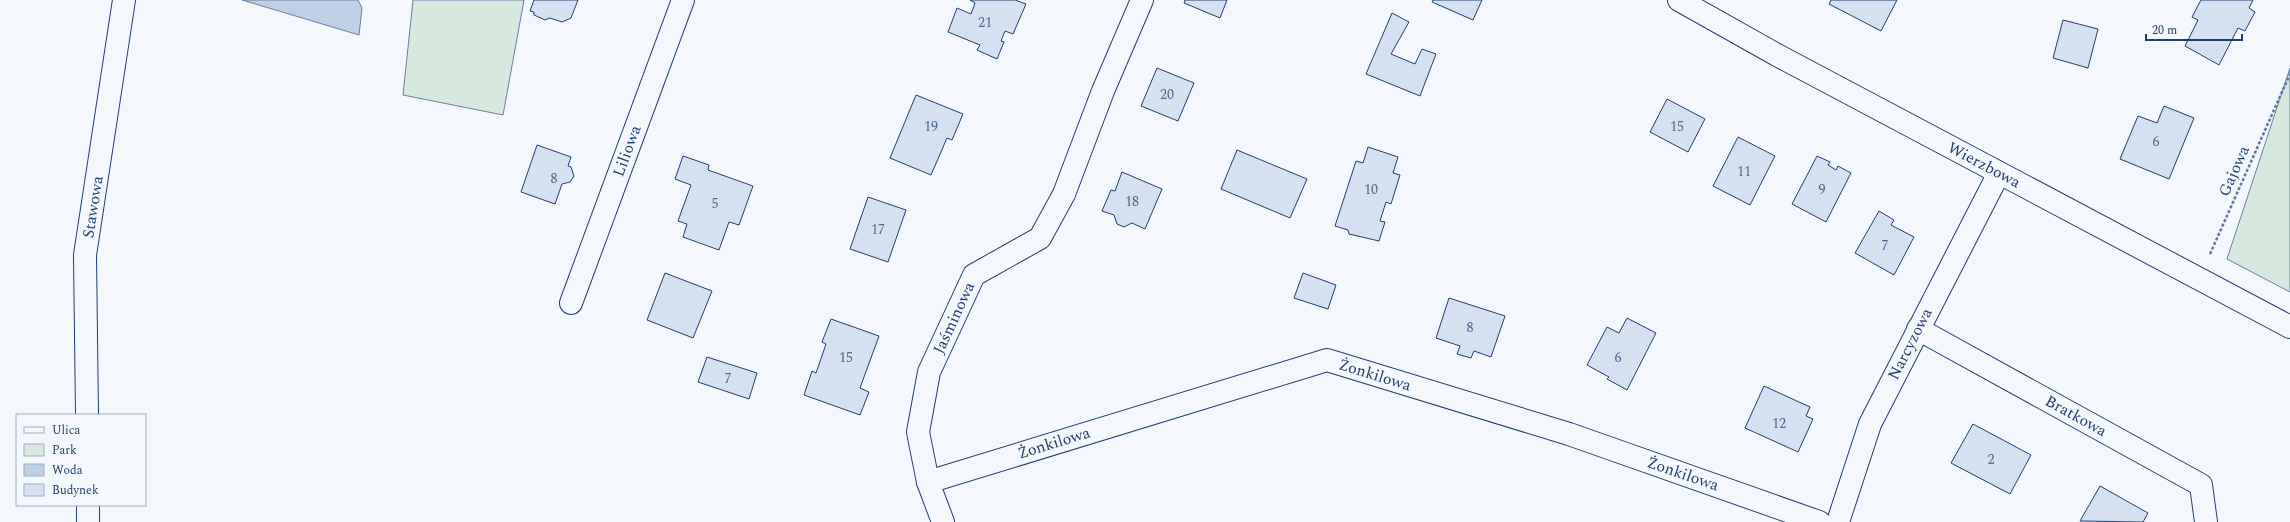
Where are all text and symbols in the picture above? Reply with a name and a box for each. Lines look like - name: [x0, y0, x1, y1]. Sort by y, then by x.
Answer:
- house number: 21: [978, 12, 992, 33]
- scale bar: [2146, 16, 2242, 42]
- text: 20 m: [2152, 21, 2177, 40]
- house number: 20: [1160, 84, 1174, 105]
- house number: 19: [924, 116, 938, 137]
- house number: 15: [1670, 116, 1684, 137]
- street label: Liliowa: [607, 122, 647, 180]
- house number: 6: [2153, 131, 2160, 152]
- street label: Wierzbowa: [1943, 136, 2025, 194]
- street label: Gajowa: [2212, 141, 2256, 200]
- house number: 11: [1737, 161, 1751, 182]
- house number: 8: [551, 168, 558, 189]
- street label: Stawowa: [76, 174, 110, 240]
- house number: 10: [1364, 179, 1378, 200]
- house number: 9: [1819, 179, 1826, 200]
- house number: 18: [1125, 191, 1139, 212]
- house number: 5: [712, 193, 719, 214]
- house number: 17: [871, 219, 885, 240]
- house number: 7: [1882, 235, 1889, 256]
- street label: Jaśminowa: [927, 278, 981, 358]
- street label: Narcyzowa: [1882, 304, 1939, 384]
- house number: 8: [1467, 317, 1474, 338]
- house number: 15: [839, 347, 853, 368]
- house number: 6: [1615, 347, 1622, 368]
- street label: Żonkilowa: [1336, 353, 1414, 397]
- house number: 7: [725, 368, 732, 389]
- street label: Bratkowa: [2041, 389, 2112, 443]
- house number: 12: [1772, 413, 1786, 434]
- legend: [16, 414, 146, 506]
- text: Ulica: [52, 421, 81, 440]
- street label: Żonkilowa: [1015, 421, 1093, 465]
- text: Park: [52, 441, 77, 460]
- house number: 2: [1988, 449, 1995, 470]
- street label: Żonkilowa: [1644, 450, 1722, 498]
- text: Woda: [52, 461, 83, 480]
- text: Budynek: [52, 481, 99, 500]

